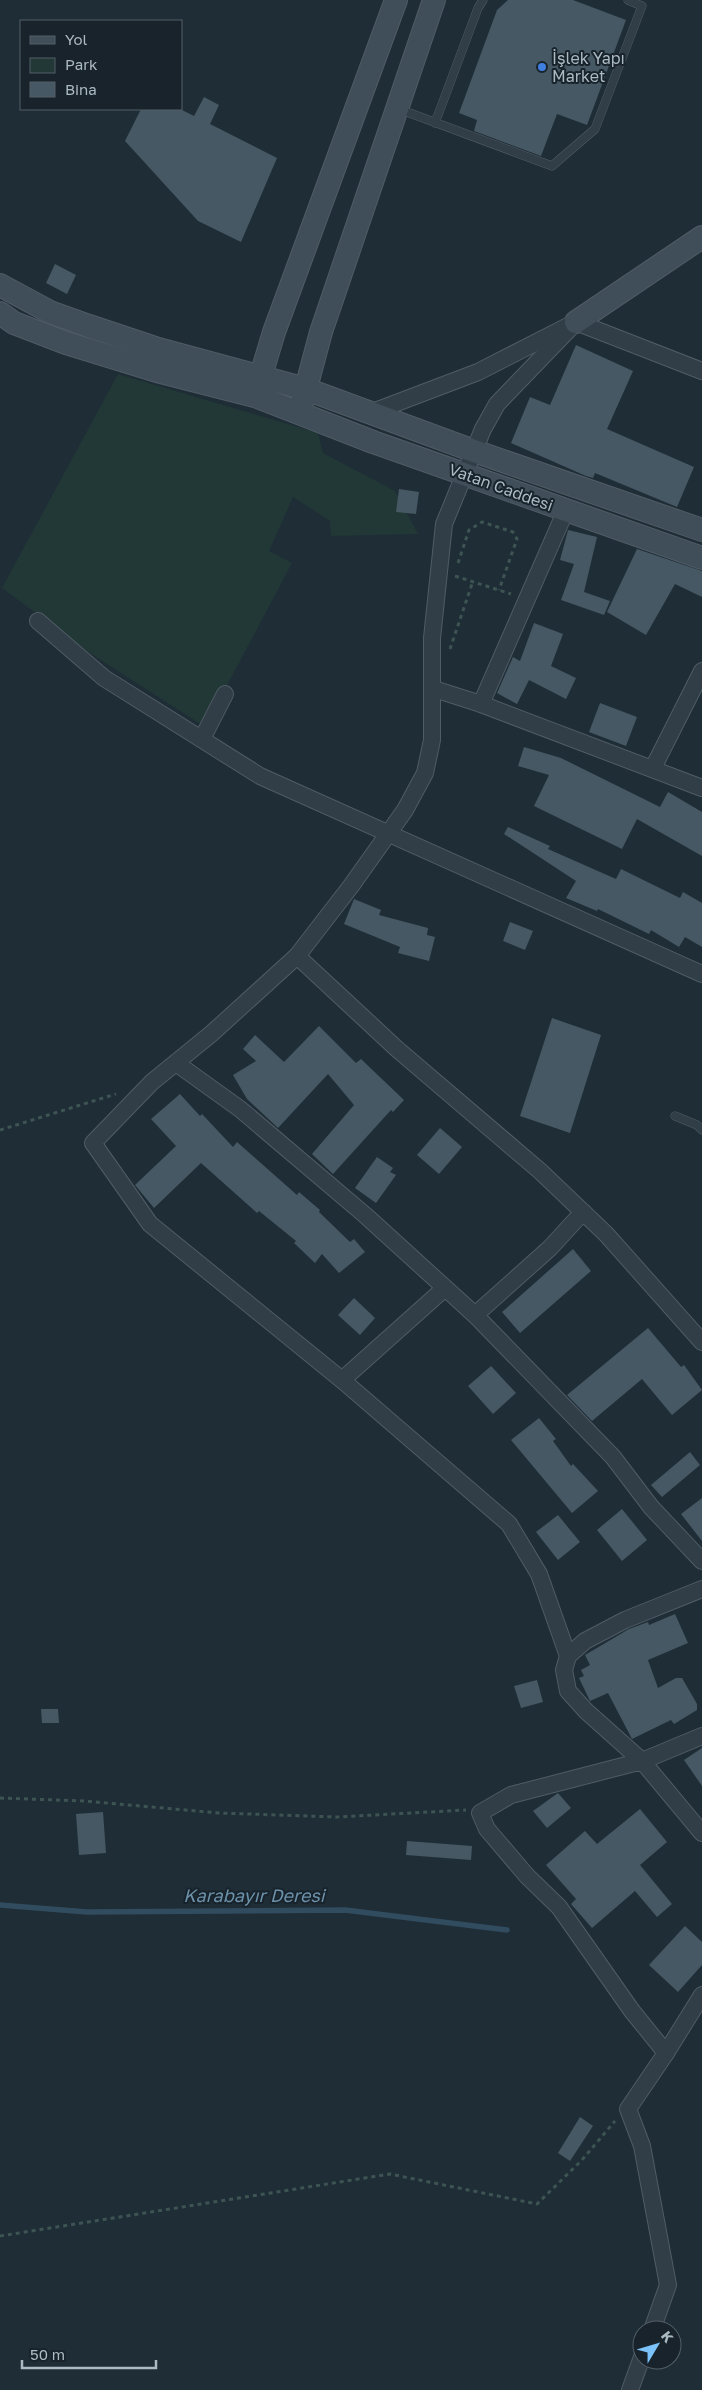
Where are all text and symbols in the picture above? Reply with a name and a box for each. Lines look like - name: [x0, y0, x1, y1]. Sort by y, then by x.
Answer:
- legend: [20, 20, 182, 110]
- text: Yol: [65, 30, 87, 48]
- place label: İşlek Yapı Market: [552, 48, 625, 86]
- text: Park: [65, 55, 98, 73]
- marker: İşlek Yapı Market: [536, 61, 548, 73]
- text: Bina: [65, 80, 97, 98]
- street label: Vatan Caddesi: [446, 459, 556, 515]
- water label: Karabayır Deresi: [183, 1884, 327, 1906]
- north arrow: [632, 2320, 682, 2370]
- text: K: [658, 2327, 677, 2346]
- scale bar: [22, 2338, 156, 2370]
- text: 50 m: [30, 2345, 65, 2363]

